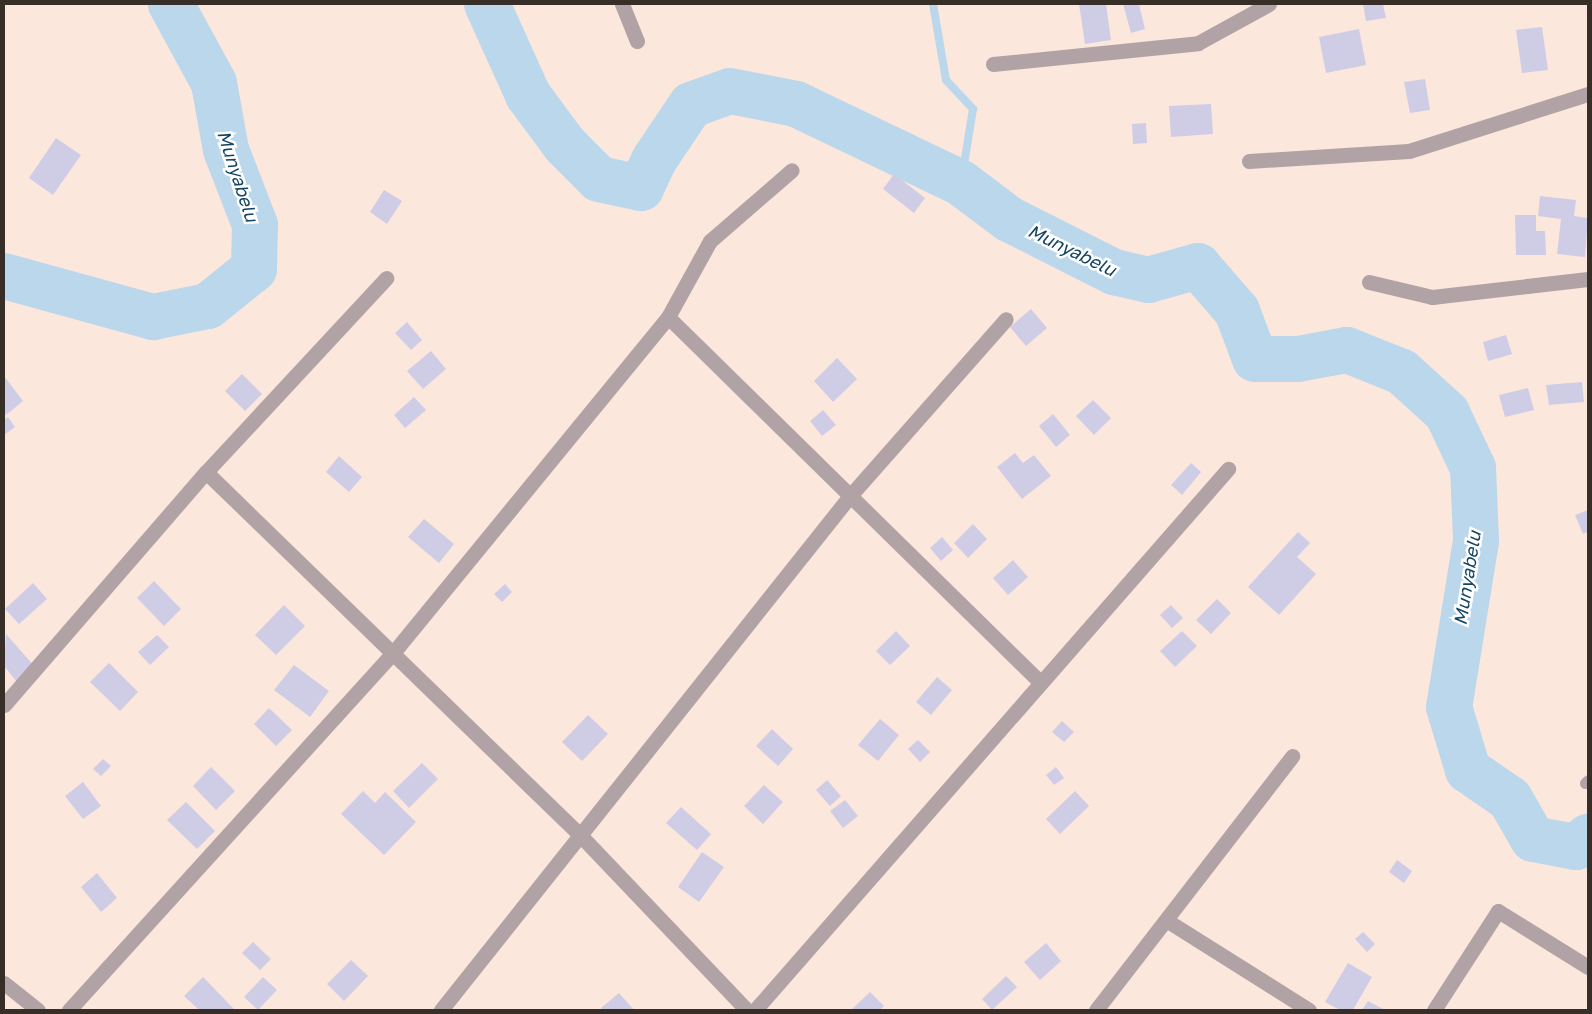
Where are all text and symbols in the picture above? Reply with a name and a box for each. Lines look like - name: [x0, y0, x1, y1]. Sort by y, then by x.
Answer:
- water label: Munyabelu: [213, 128, 263, 224]
- water label: Munyabelu: [1025, 219, 1119, 281]
- water label: Munyabelu: [1449, 529, 1485, 627]

